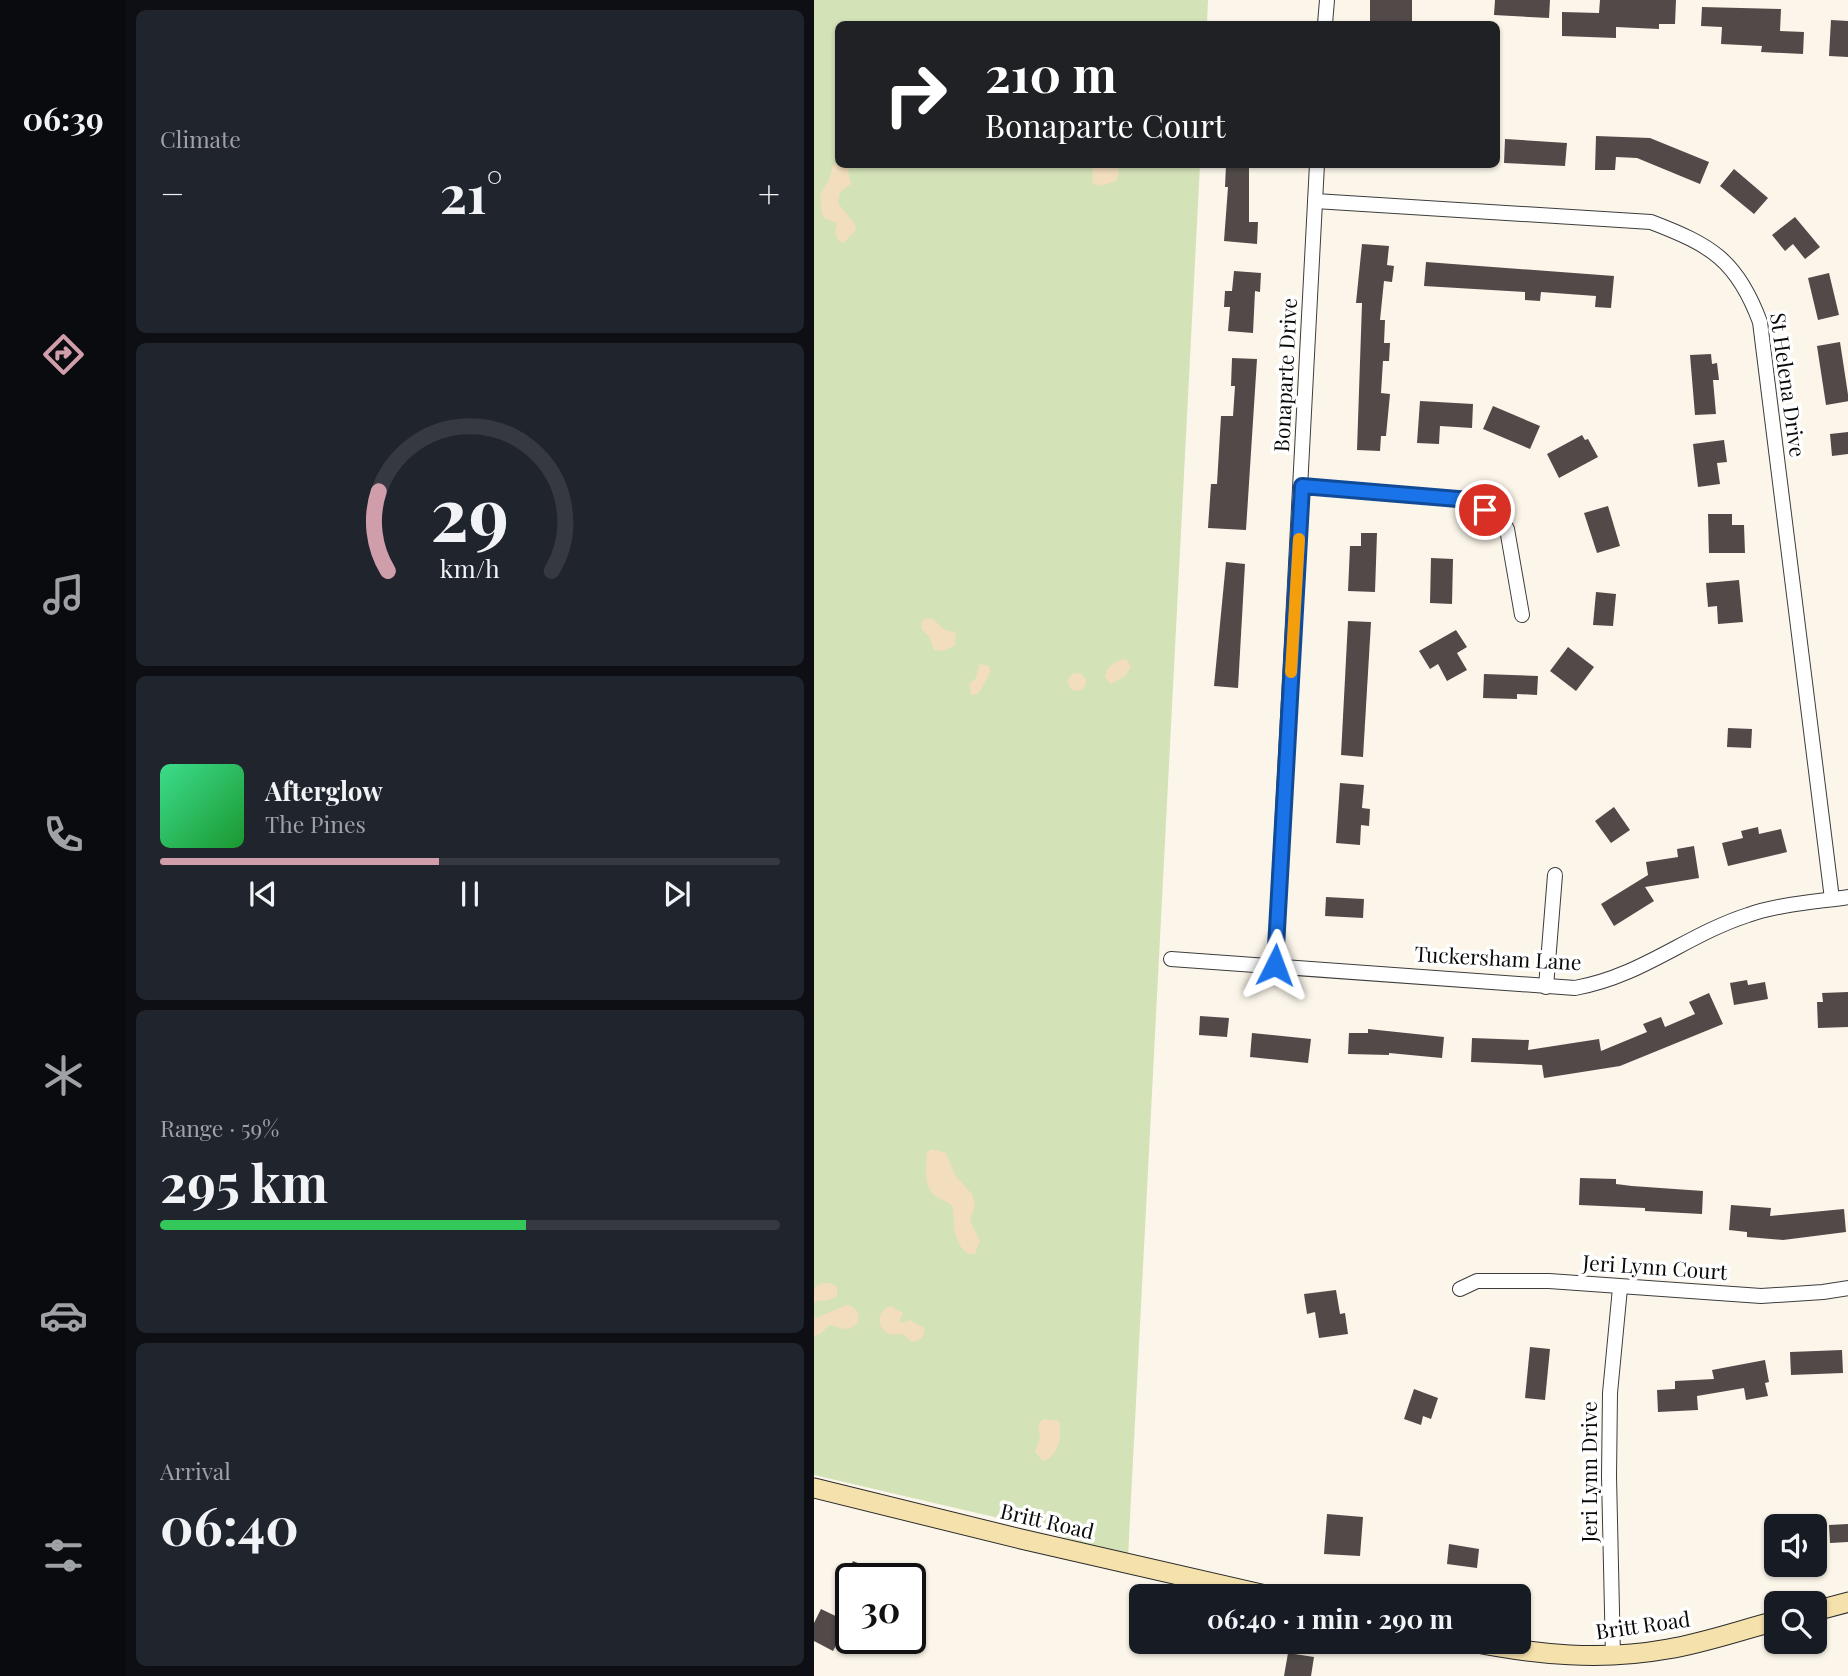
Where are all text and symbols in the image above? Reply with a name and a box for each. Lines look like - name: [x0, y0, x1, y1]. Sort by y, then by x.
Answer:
- text: 210 m: [985, 40, 1117, 105]
- icon: right: [870, 49, 961, 140]
- text: 06:39: [22, 96, 104, 139]
- text: Bonaparte Court: [985, 103, 1225, 146]
- text: Climate: [160, 123, 241, 154]
- text: 21°: [440, 158, 503, 227]
- text: −: [160, 167, 185, 218]
- text: +: [758, 167, 780, 218]
- street label: Bonaparte Drive: [1266, 297, 1302, 453]
- street label: St Helena Drive: [1765, 311, 1813, 459]
- icon: directions: [39, 330, 88, 379]
- text: 29: [431, 462, 509, 559]
- pin: [1455, 480, 1515, 540]
- icon: arrive: [1466, 491, 1504, 529]
- text: km/h: [440, 551, 500, 584]
- icon: music: [39, 570, 88, 619]
- text: Afterglow: [265, 773, 383, 808]
- text: The Pines: [265, 808, 366, 839]
- icon: phone: [39, 810, 88, 859]
- icon: previous: [244, 875, 282, 913]
- icon: pause: [451, 875, 489, 913]
- icon: next: [658, 875, 696, 913]
- position arrow: [1238, 928, 1312, 1002]
- street label: Tuckersham Lane: [1414, 939, 1582, 975]
- icon: climate: [39, 1051, 88, 1100]
- text: Range · 59%: [160, 1112, 279, 1143]
- text: 295 km: [160, 1147, 328, 1216]
- street label: Jeri Lynn Court: [1581, 1247, 1729, 1285]
- icon: car: [39, 1291, 88, 1340]
- street label: Jeri Lynn Drive: [1574, 1401, 1602, 1544]
- text: Arrival: [160, 1455, 231, 1486]
- text: 06:40: [160, 1490, 299, 1559]
- street label: Britt Road: [998, 1496, 1097, 1544]
- map controls: [1764, 1514, 1827, 1654]
- button: sound: [1764, 1514, 1827, 1577]
- icon: filters: [39, 1531, 88, 1580]
- speed limit sign: 30: [835, 1563, 926, 1654]
- button: search: [1764, 1591, 1827, 1654]
- text: 06:40 · 1 min · 290 m: [1207, 1601, 1453, 1636]
- street label: Britt Road: [1594, 1604, 1692, 1645]

